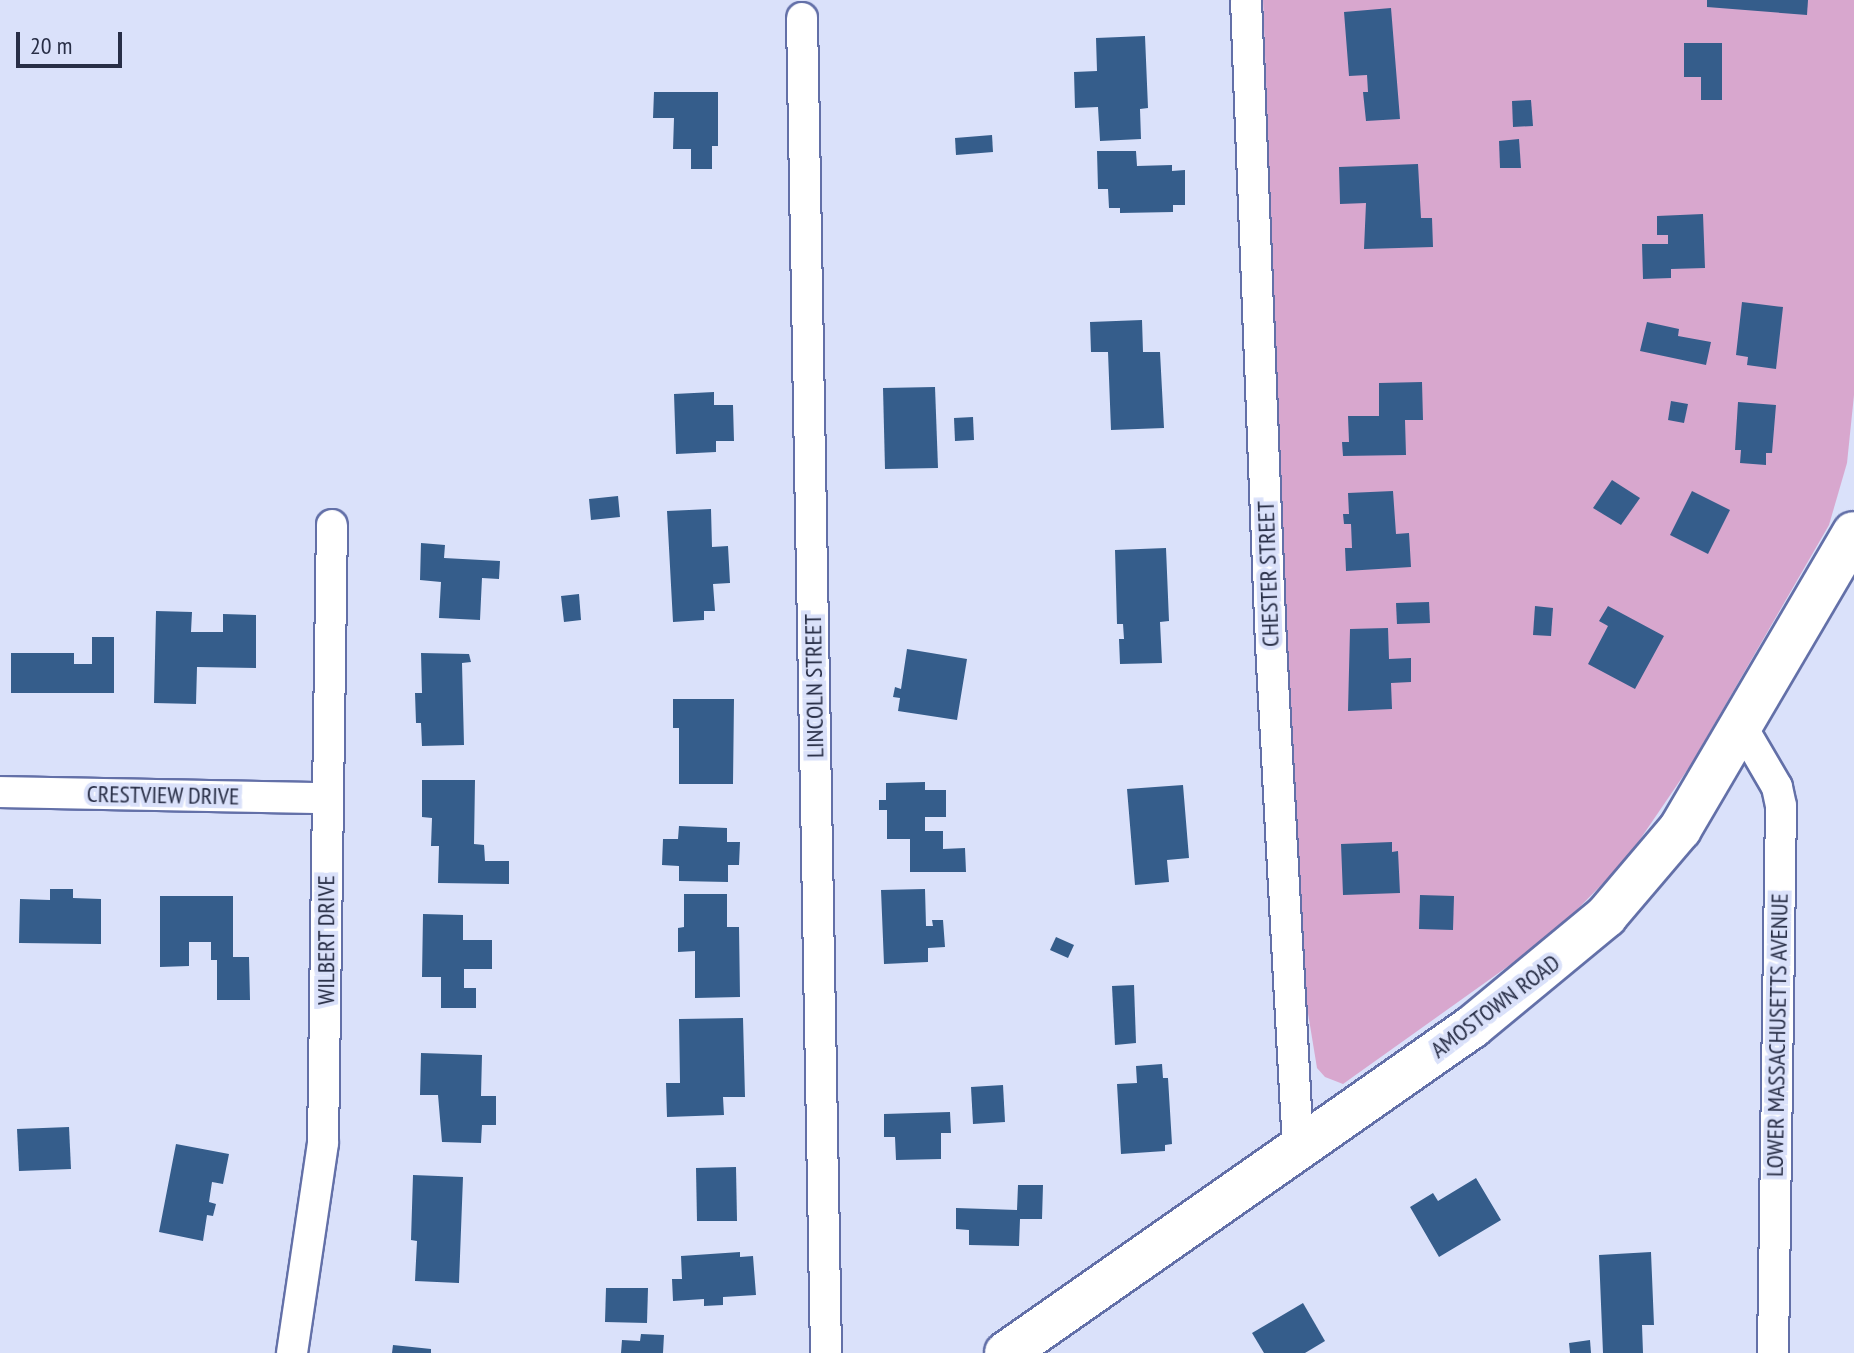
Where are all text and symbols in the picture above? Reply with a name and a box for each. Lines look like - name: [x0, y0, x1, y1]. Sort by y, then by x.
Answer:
- scale bar: [20, 16, 126, 66]
- text: 20 m: [30, 30, 72, 61]
- street label: CHESTER STREET: [1251, 501, 1285, 647]
- street label: LINCOLN STREET: [798, 614, 830, 758]
- street label: CRESTVIEW DRIVE: [86, 779, 240, 811]
- street label: WILBERT DRIVE: [312, 875, 340, 1005]
- street label: LOWER MASSACHUSETTS AVENUE: [1760, 893, 1794, 1177]
- street label: AMOSTOWN ROAD: [1425, 948, 1565, 1064]

